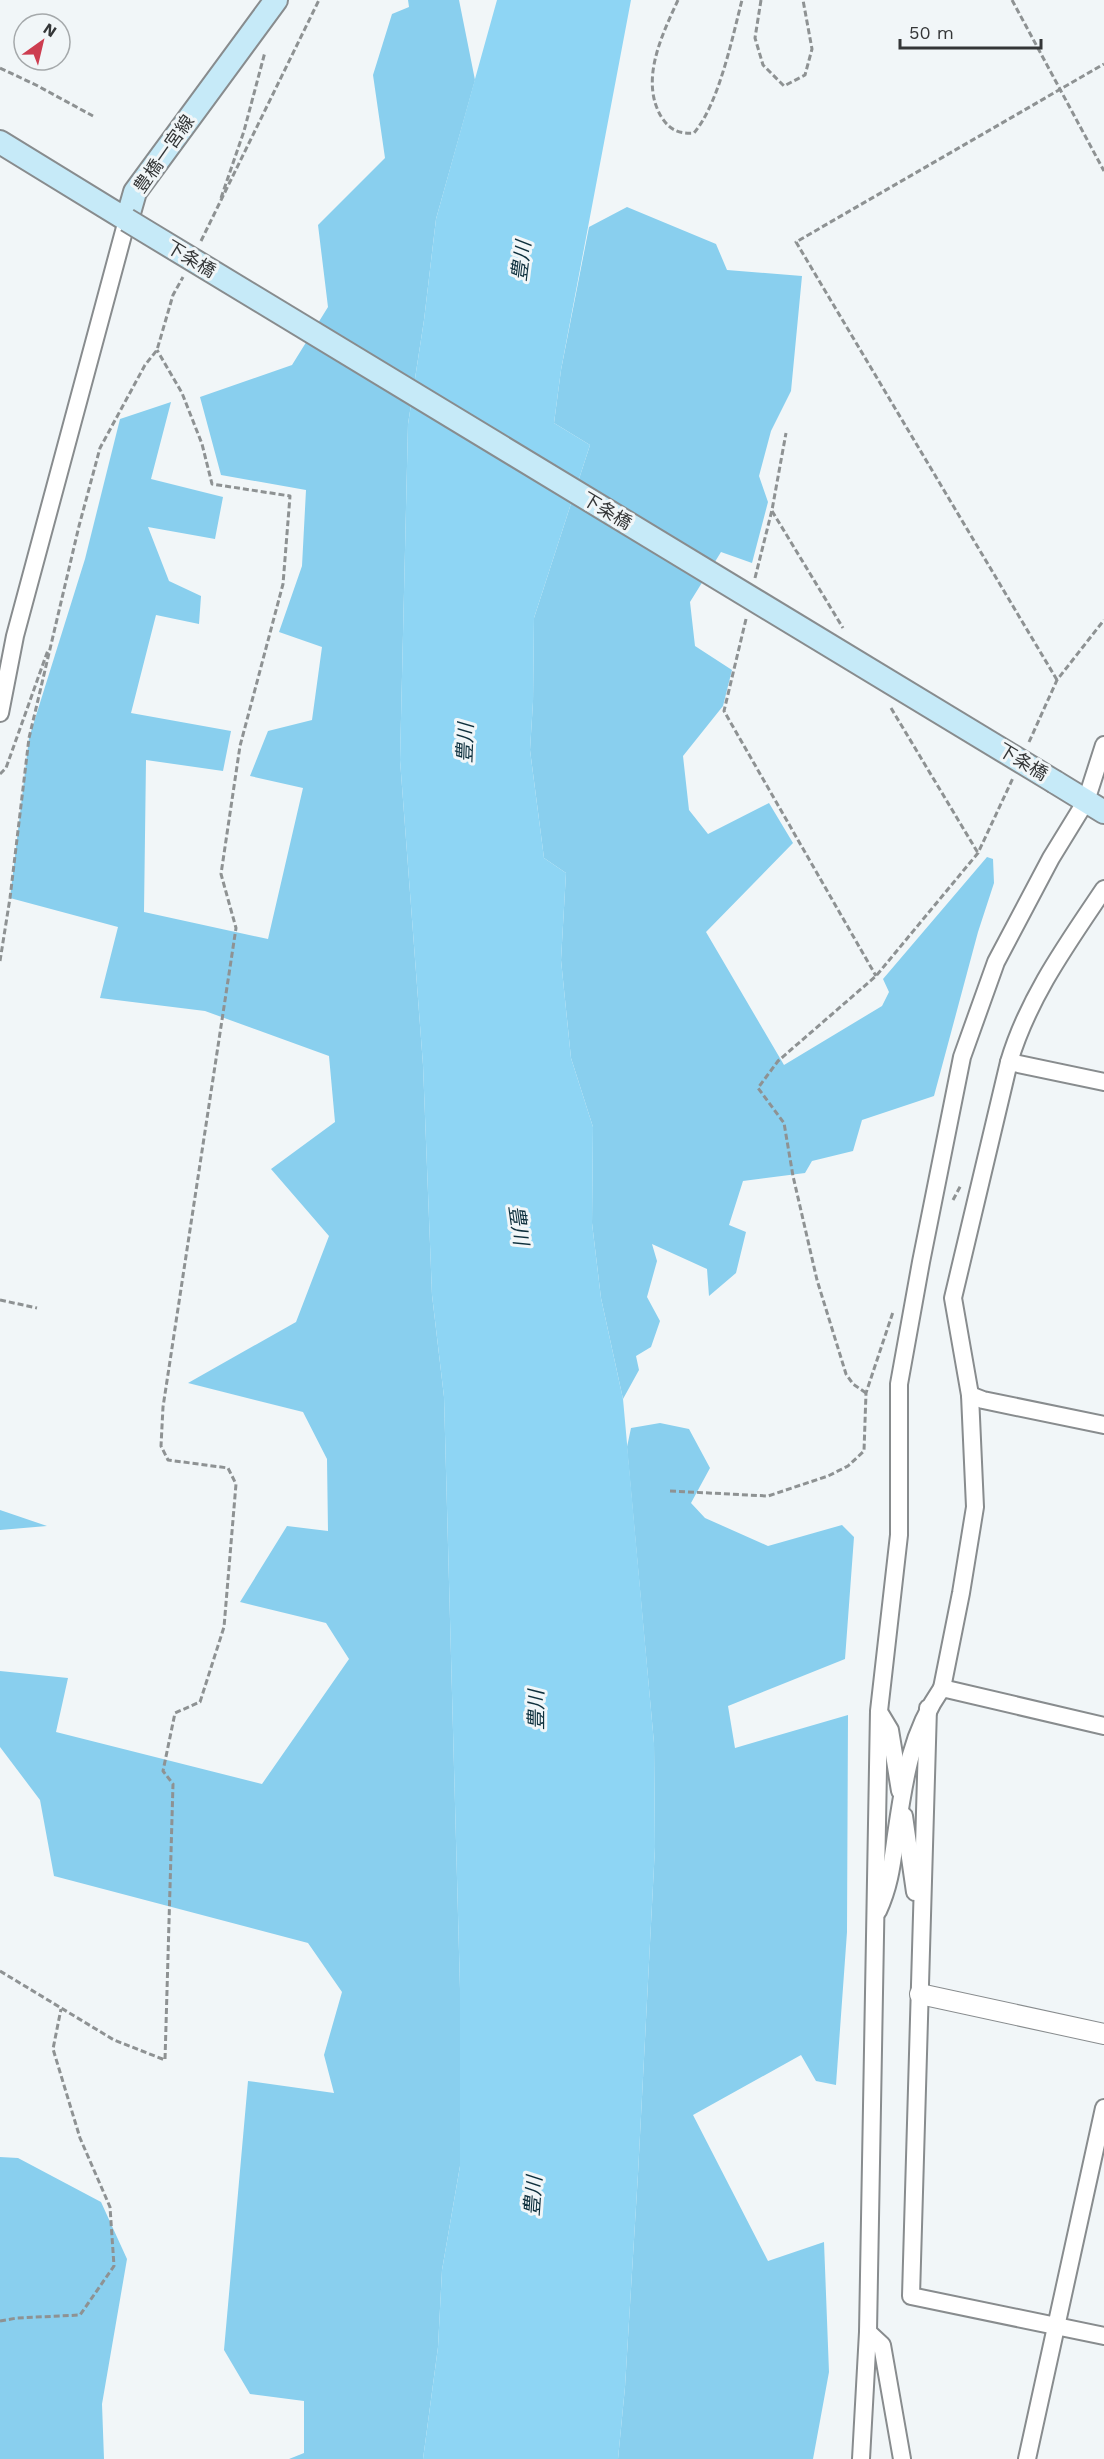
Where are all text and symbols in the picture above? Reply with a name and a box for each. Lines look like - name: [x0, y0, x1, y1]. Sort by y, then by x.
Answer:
- north arrow: [12, 12, 72, 72]
- scale bar: [900, 12, 1041, 50]
- text: N: [40, 19, 60, 41]
- text: 50 m: [909, 22, 954, 43]
- street label: 豊橋一宮線: [129, 111, 198, 197]
- street label: 下条橋: [163, 236, 220, 281]
- water label: 豊川: [507, 238, 536, 282]
- street label: 下条橋: [579, 488, 636, 533]
- water label: 豊川: [452, 721, 478, 763]
- street label: 下条橋: [995, 739, 1052, 784]
- water label: 豊川: [504, 1204, 534, 1248]
- water label: 豊川: [524, 1688, 548, 1730]
- water label: 豊川: [520, 2173, 547, 2217]

